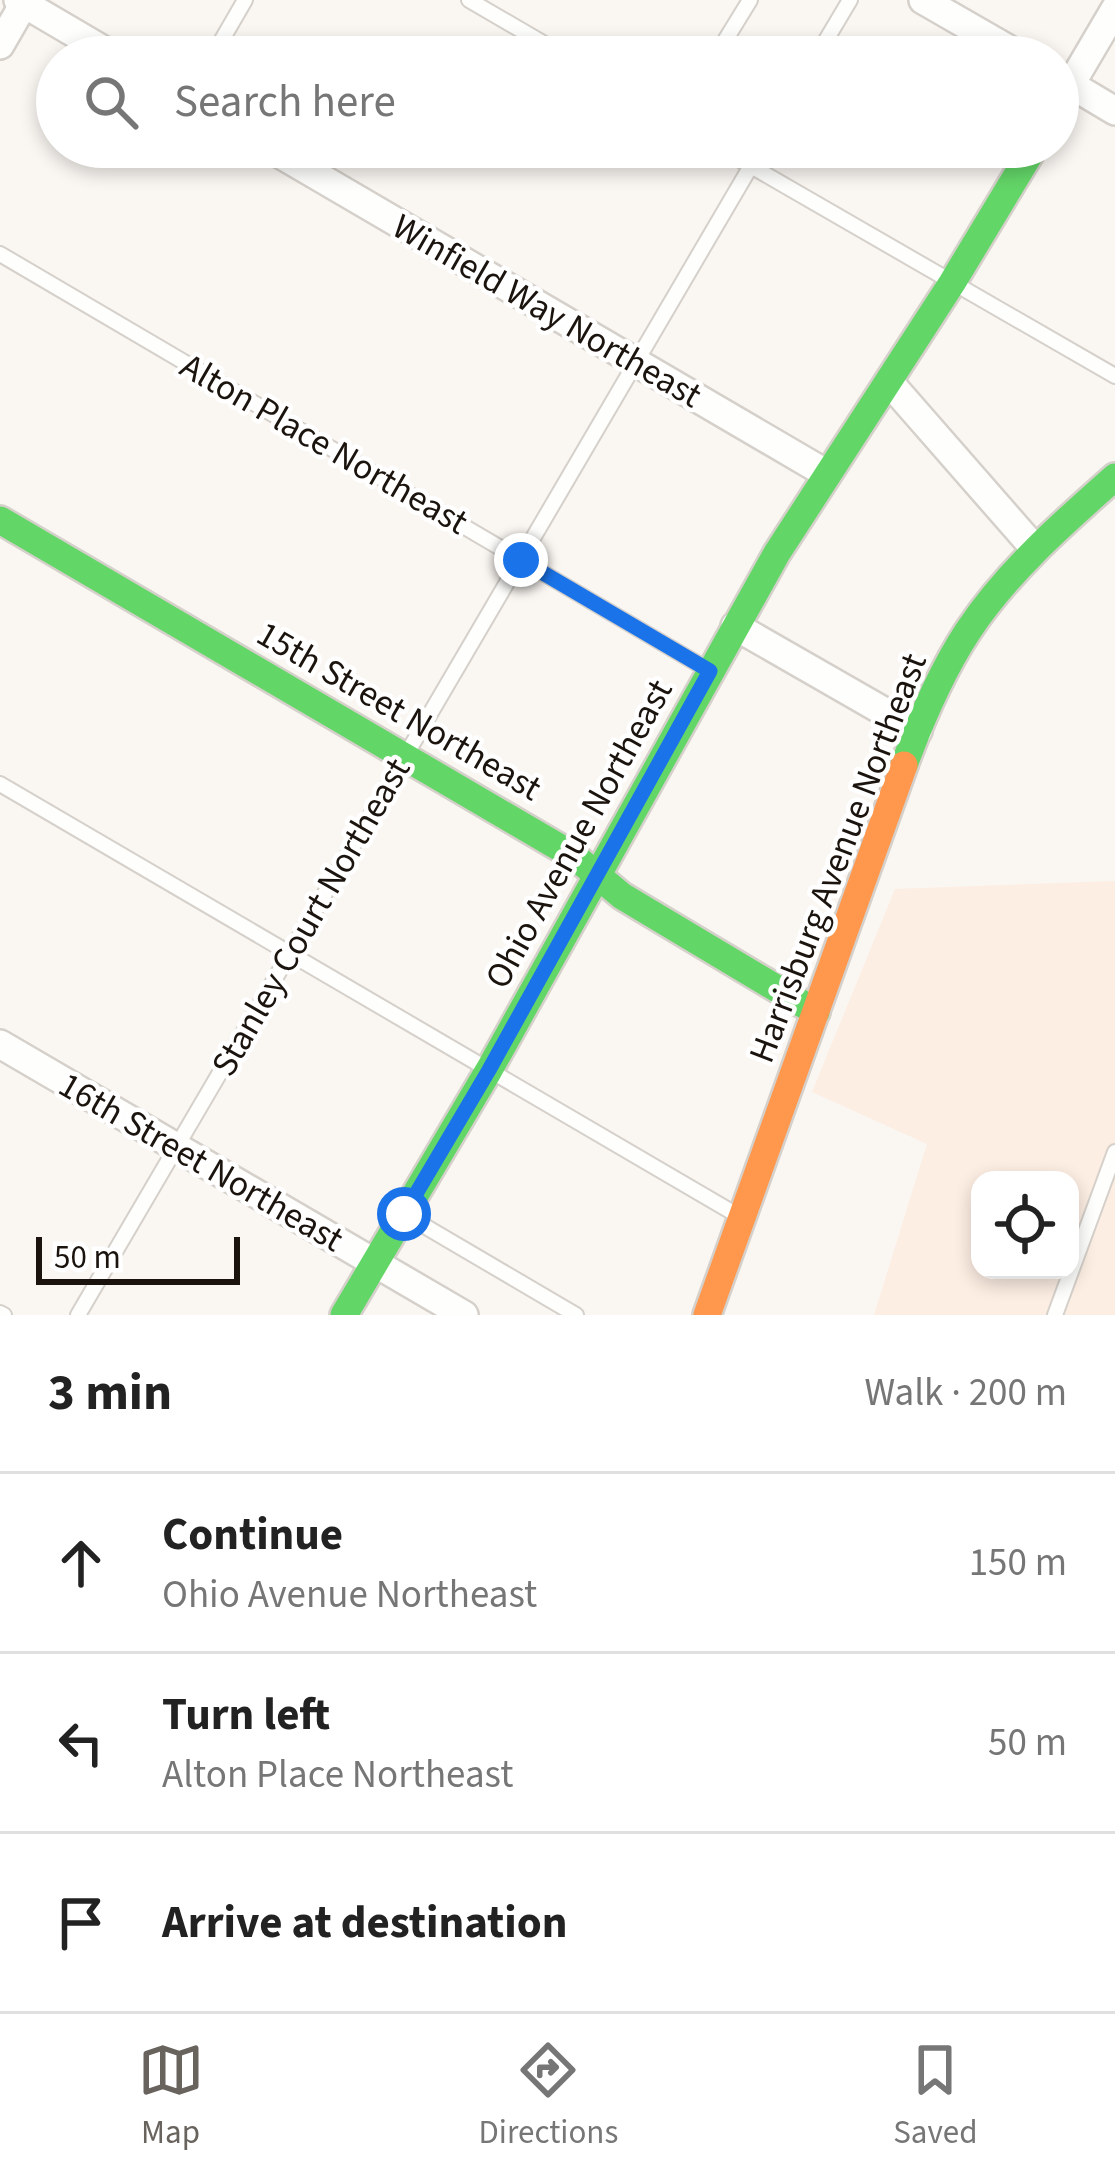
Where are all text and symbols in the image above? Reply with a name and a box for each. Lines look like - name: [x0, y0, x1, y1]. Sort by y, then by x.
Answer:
- search box: [36, 36, 1079, 168]
- icon: search: [78, 69, 144, 135]
- text: Search here: [174, 70, 396, 134]
- street label: Winfield Way Northeast: [383, 202, 711, 420]
- street label: Alton Place Northeast: [171, 341, 477, 547]
- route end: [494, 533, 548, 587]
- street label: 15th Street Northeast: [247, 609, 551, 813]
- street label: Harrisburg Avenue Northeast: [736, 646, 940, 1070]
- street label: Ohio Avenue Northeast: [473, 670, 685, 998]
- street label: Stanley Court Northeast: [199, 749, 423, 1085]
- street label: 16th Street Northeast: [49, 1060, 353, 1264]
- map controls: [971, 1171, 1079, 1279]
- button: locate: [971, 1171, 1079, 1279]
- route start: [377, 1187, 431, 1241]
- scale bar: [36, 1231, 240, 1284]
- text: 50 m: [54, 1234, 121, 1281]
- text: 3 min: [48, 1357, 172, 1429]
- text: Walk · 200 m: [864, 1365, 1067, 1421]
- text: Continue: [162, 1503, 343, 1567]
- icon: ahead: [48, 1530, 114, 1596]
- text: 150 m: [969, 1535, 1067, 1591]
- text: Ohio Avenue Northeast: [162, 1567, 537, 1623]
- text: Turn left: [162, 1683, 330, 1747]
- icon: left: [48, 1710, 114, 1776]
- text: 50 m: [988, 1715, 1067, 1771]
- text: Alton Place Northeast: [162, 1747, 513, 1803]
- icon: arrive: [48, 1890, 114, 1956]
- text: Arrive at destination: [162, 1891, 567, 1955]
- tab: Map: [138, 2037, 204, 2156]
- tab: Directions: [479, 2037, 618, 2156]
- tab: Saved: [893, 2037, 977, 2156]

